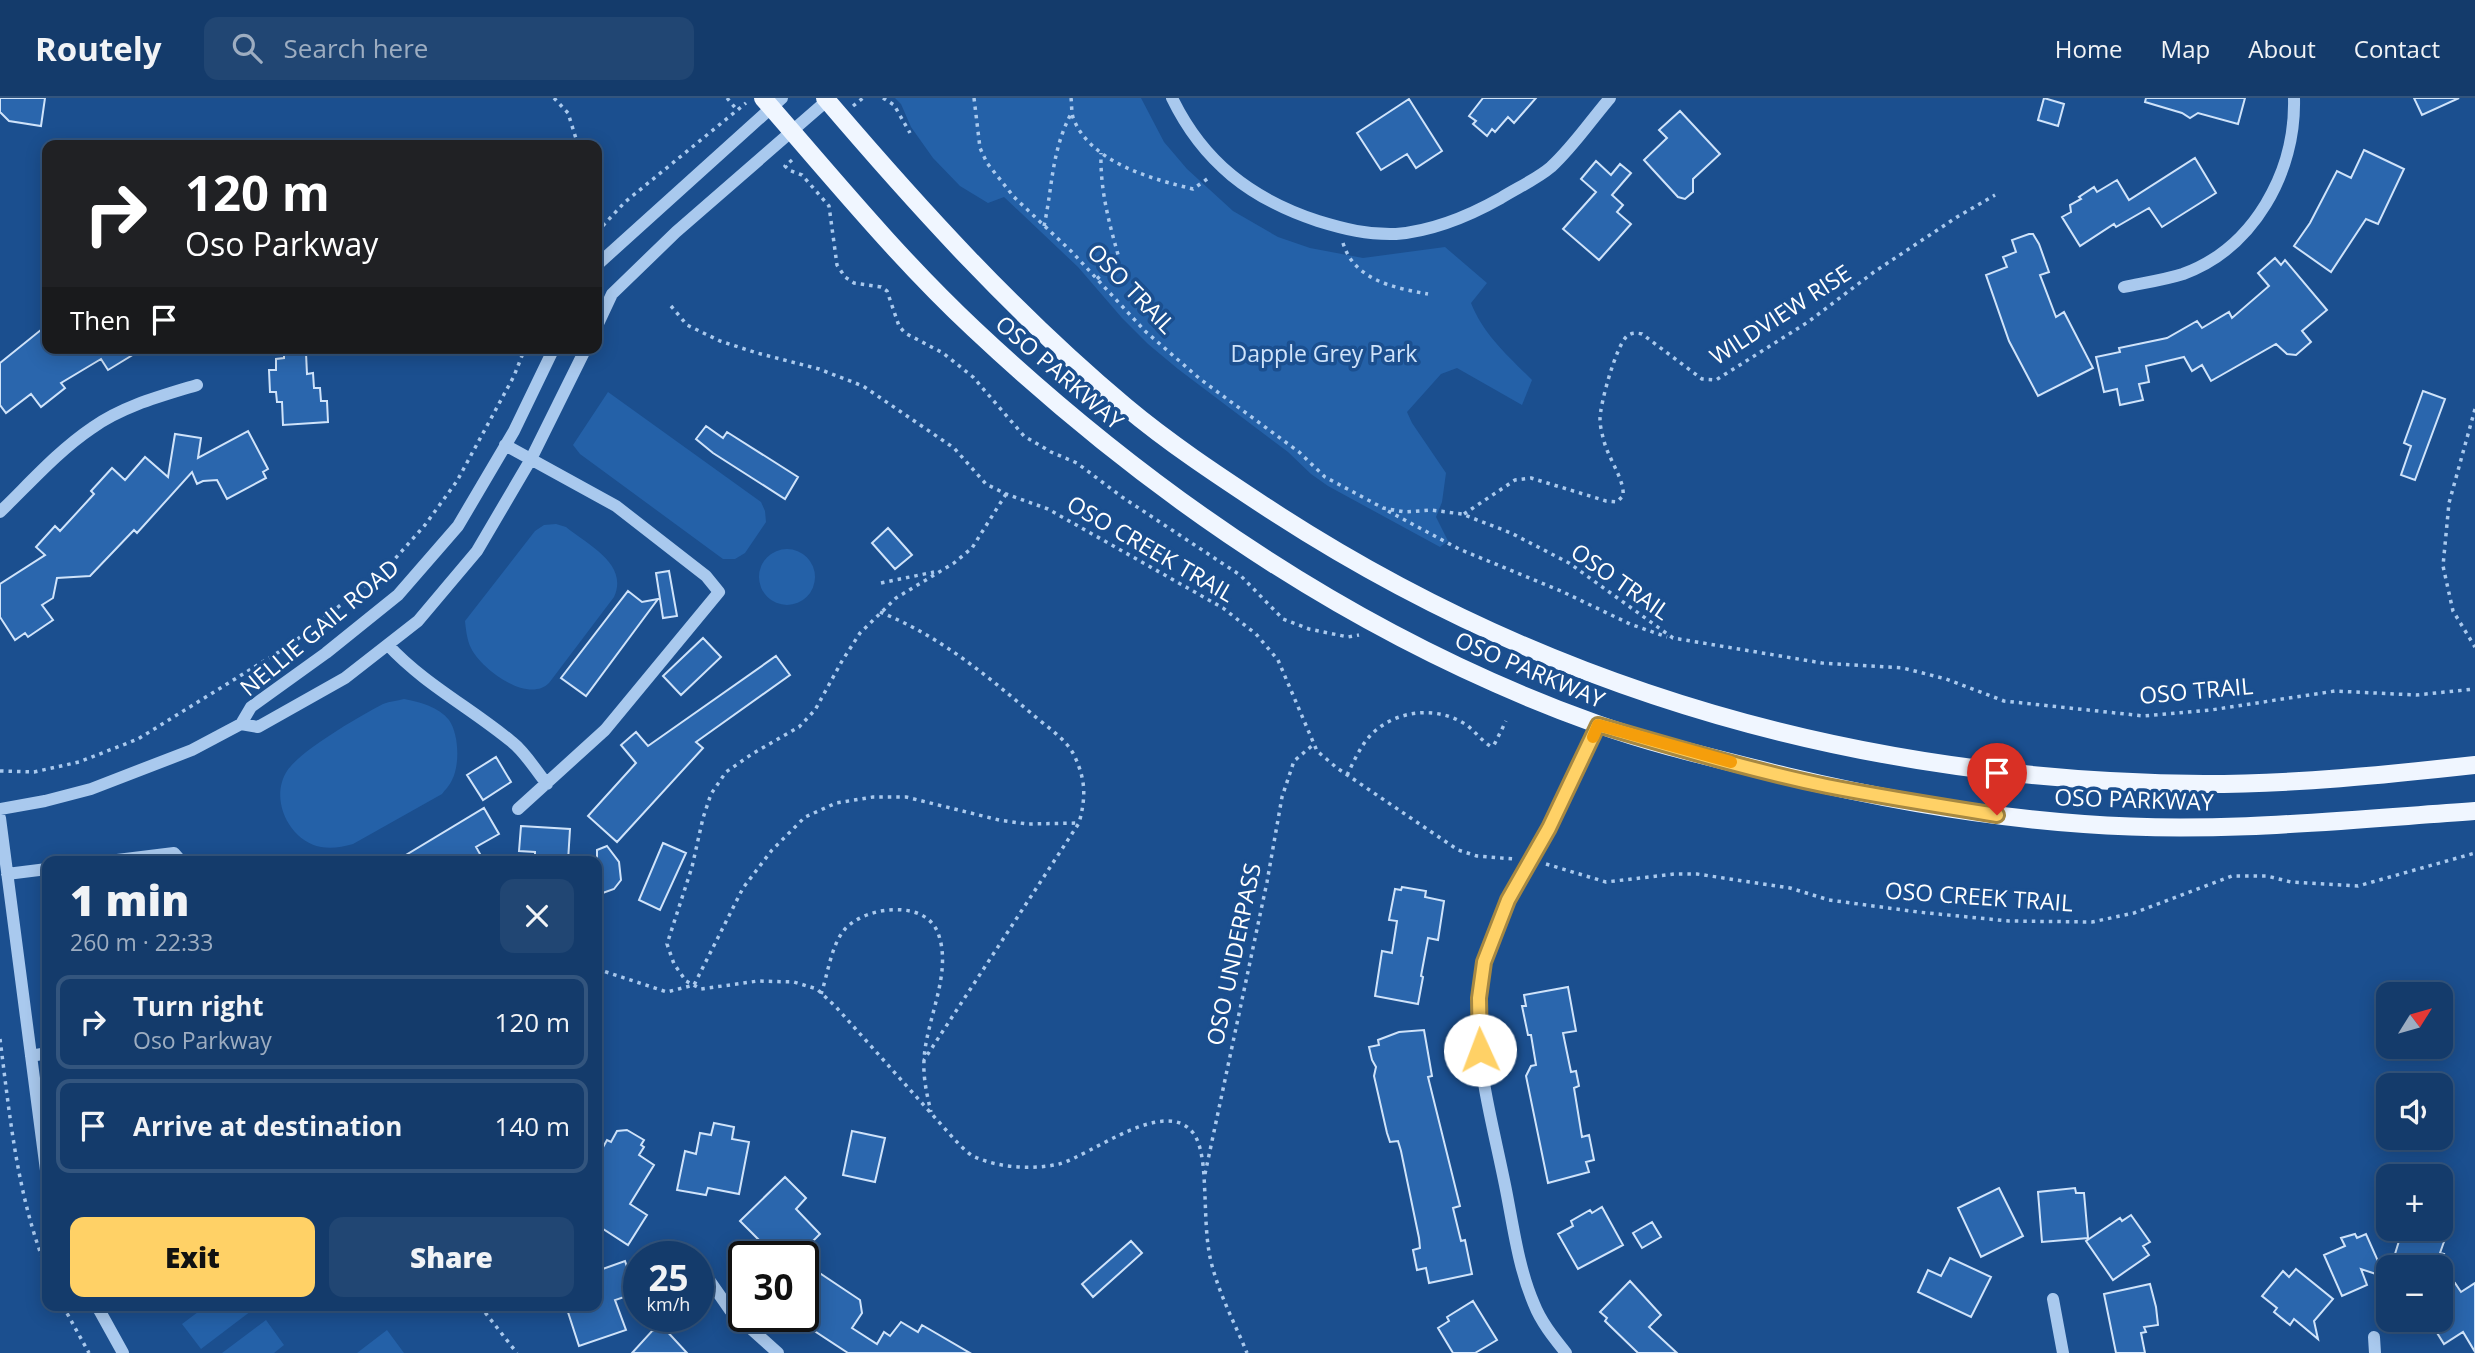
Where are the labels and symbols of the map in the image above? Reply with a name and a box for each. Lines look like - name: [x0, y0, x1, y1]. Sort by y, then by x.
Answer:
- street label: OSO TRAIL: [1081, 236, 1183, 340]
- street label: WILDVIEW RISE: [1703, 256, 1857, 372]
- street label: OSO PARKWAY: [989, 308, 1131, 437]
- park label: Dapple Grey Park: [1231, 337, 1417, 369]
- street label: OSO CREEK TRAIL: [1061, 487, 1241, 609]
- street label: OSO TRAIL: [1565, 535, 1677, 627]
- street label: NELLIE GAIL ROAD: [233, 551, 405, 703]
- street label: OSO PARKWAY: [1450, 623, 1610, 715]
- street label: OSO TRAIL: [2138, 669, 2254, 711]
- pin: [1967, 743, 2027, 815]
- street label: OSO PARKWAY: [2054, 780, 2214, 818]
- street label: OSO UNDERPASS: [1198, 860, 1268, 1048]
- street label: OSO CREEK TRAIL: [1884, 873, 2074, 919]
- north arrow: [2376, 982, 2454, 1059]
- position arrow: [1443, 1013, 1517, 1087]
- speed limit sign: 30: [728, 1241, 819, 1332]

